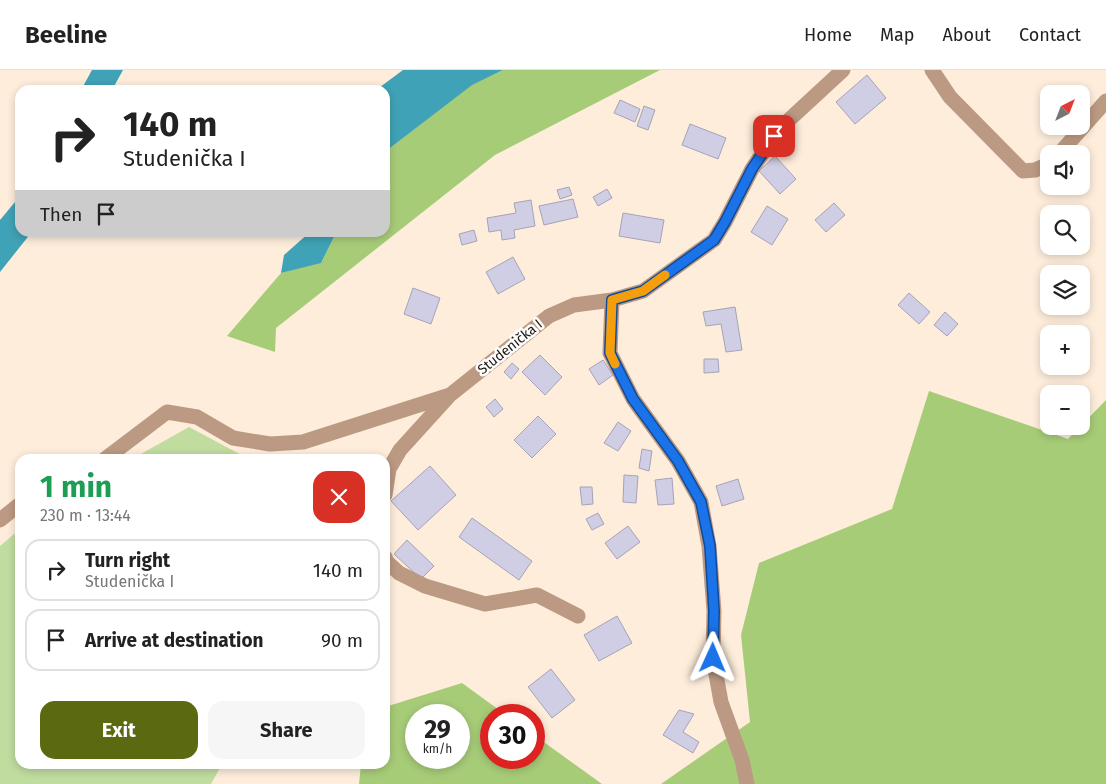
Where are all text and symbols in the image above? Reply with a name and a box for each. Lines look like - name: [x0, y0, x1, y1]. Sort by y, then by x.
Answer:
- text: Beeline: [25, 21, 107, 49]
- text: Home: [804, 24, 852, 46]
- text: Map: [880, 24, 914, 46]
- text: About: [942, 24, 991, 46]
- text: Contact: [1019, 24, 1081, 46]
- north arrow: [1040, 85, 1090, 135]
- map controls: [1040, 85, 1090, 435]
- text: 140 m: [123, 103, 217, 145]
- icon: right: [40, 105, 105, 170]
- pin: [753, 115, 795, 157]
- icon: arrive: [760, 122, 788, 150]
- text: Studenička I: [123, 145, 246, 172]
- button: sound: [1040, 145, 1090, 195]
- icon: arrive: [92, 200, 120, 228]
- text: Then: [40, 203, 82, 226]
- button: search: [1040, 205, 1090, 255]
- button: layers: [1040, 265, 1090, 315]
- street label: Studenička I: [474, 316, 546, 378]
- button: +: [1040, 325, 1090, 375]
- button: −: [1040, 385, 1090, 435]
- text: 1 min: [40, 469, 112, 505]
- button: close: [313, 471, 365, 523]
- text: 230 m · 13:44: [40, 506, 131, 525]
- text: Turn right: [85, 549, 170, 572]
- icon: right: [42, 556, 70, 584]
- text: 140 m: [313, 559, 363, 582]
- text: Studenička I: [85, 572, 174, 591]
- icon: arrive: [42, 626, 70, 654]
- text: Arrive at destination: [85, 629, 264, 652]
- text: 90 m: [321, 629, 363, 652]
- position arrow: [686, 631, 738, 683]
- button: Exit: [40, 701, 198, 759]
- button: Share: [208, 701, 365, 759]
- speed limit sign: 30: [480, 704, 545, 769]
- text: 29: [424, 715, 451, 745]
- text: km/h: [423, 742, 452, 756]

